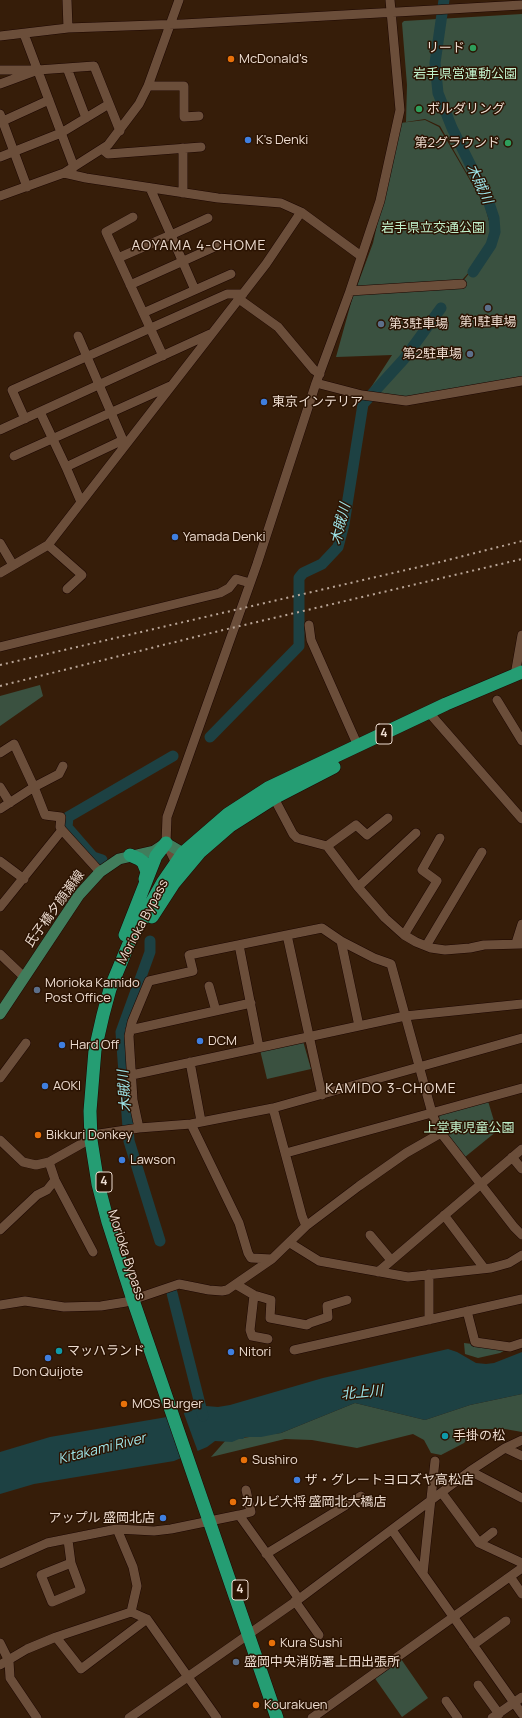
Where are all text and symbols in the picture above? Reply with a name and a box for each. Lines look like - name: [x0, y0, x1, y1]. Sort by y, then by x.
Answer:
- place label: リード: [426, 40, 465, 56]
- marker: リード: [468, 43, 478, 53]
- place label: McDonald's: [239, 51, 308, 67]
- marker: McDonald's: [226, 54, 236, 64]
- park label: 岩手県営運動公園: [413, 66, 517, 82]
- place label: ボルダリング: [427, 101, 505, 117]
- marker: ボルダリング: [414, 104, 424, 114]
- place label: K's Denki: [256, 132, 308, 148]
- marker: K's Denki: [243, 135, 253, 145]
- place label: 第2グラウンド: [415, 135, 500, 151]
- marker: 第2グラウンド: [503, 138, 513, 148]
- water label: 木賊川: [463, 161, 495, 207]
- park label: 岩手県立交通公園: [381, 220, 485, 236]
- district label: AOYAMA 4-CHOME: [131, 238, 267, 254]
- marker: 第1駐車場: [483, 303, 493, 313]
- place label: 第1駐車場: [459, 314, 517, 330]
- place label: 第3駐車場: [389, 316, 448, 332]
- marker: 第3駐車場: [376, 319, 386, 329]
- place label: 第2駐車場: [403, 346, 462, 362]
- marker: 第2駐車場: [465, 349, 475, 359]
- place label: 東京インテリア: [272, 394, 363, 410]
- marker: 東京インテリア: [259, 397, 269, 407]
- water label: 木賊川: [328, 502, 354, 546]
- place label: Yamada Denki: [183, 529, 266, 545]
- marker: Yamada Denki: [170, 532, 180, 542]
- road number: 4: [376, 724, 392, 744]
- street label: 氏子橋夕顔瀬線: [22, 868, 88, 950]
- street label: Morioka Bypass: [114, 877, 172, 967]
- place label: Morioka Kamido Post Office: [45, 975, 140, 1006]
- marker: Morioka Kamido Post Office: [32, 985, 42, 995]
- place label: DCM: [208, 1033, 237, 1049]
- marker: DCM: [195, 1036, 205, 1046]
- place label: Hard Off: [70, 1037, 119, 1053]
- marker: Hard Off: [57, 1040, 67, 1050]
- water label: 木賊川: [115, 1069, 135, 1113]
- place label: AOKI: [53, 1078, 81, 1094]
- marker: AOKI: [40, 1081, 50, 1091]
- district label: KAMIDO 3-CHOME: [325, 1081, 457, 1097]
- park label: 上堂東児童公園: [424, 1120, 514, 1136]
- place label: Bikkuri Donkey: [46, 1127, 133, 1143]
- marker: Bikkuri Donkey: [33, 1130, 43, 1140]
- place label: Lawson: [130, 1152, 176, 1168]
- marker: Lawson: [117, 1155, 127, 1165]
- road number: 4: [96, 1172, 112, 1192]
- street label: Morioka Bypass: [104, 1208, 148, 1302]
- place label: マッハランド: [67, 1343, 145, 1359]
- place label: Nitori: [239, 1344, 271, 1360]
- marker: マッハランド: [54, 1346, 64, 1356]
- marker: Nitori: [226, 1347, 236, 1357]
- marker: Don Quijote: [43, 1353, 53, 1363]
- place label: Don Quijote: [13, 1364, 83, 1380]
- water label: 北上川: [340, 1383, 384, 1403]
- place label: MOS Burger: [132, 1396, 203, 1412]
- marker: MOS Burger: [119, 1399, 129, 1409]
- place label: 手掛の松: [453, 1428, 505, 1444]
- water label: Kitakami River: [56, 1430, 148, 1468]
- marker: 手掛の松: [440, 1431, 450, 1441]
- place label: Sushiro: [252, 1452, 298, 1468]
- marker: Sushiro: [239, 1455, 249, 1465]
- place label: ザ・グレートヨロズヤ高松店: [305, 1472, 474, 1488]
- marker: ザ・グレートヨロズヤ高松店: [292, 1475, 302, 1485]
- place label: カルビ大将 盛岡北大橋店: [241, 1494, 387, 1510]
- marker: カルビ大将 盛岡北大橋店: [228, 1497, 238, 1507]
- place label: アップル 盛岡北店: [48, 1510, 155, 1526]
- marker: アップル 盛岡北店: [158, 1513, 168, 1523]
- road number: 4: [232, 1580, 248, 1600]
- place label: Kura Sushi: [280, 1635, 343, 1651]
- marker: Kura Sushi: [267, 1638, 277, 1648]
- place label: 盛岡中央消防署上田出張所: [244, 1654, 400, 1670]
- marker: 盛岡中央消防署上田出張所: [231, 1657, 241, 1667]
- place label: Kourakuen: [264, 1697, 328, 1713]
- marker: Kourakuen: [251, 1700, 261, 1710]

